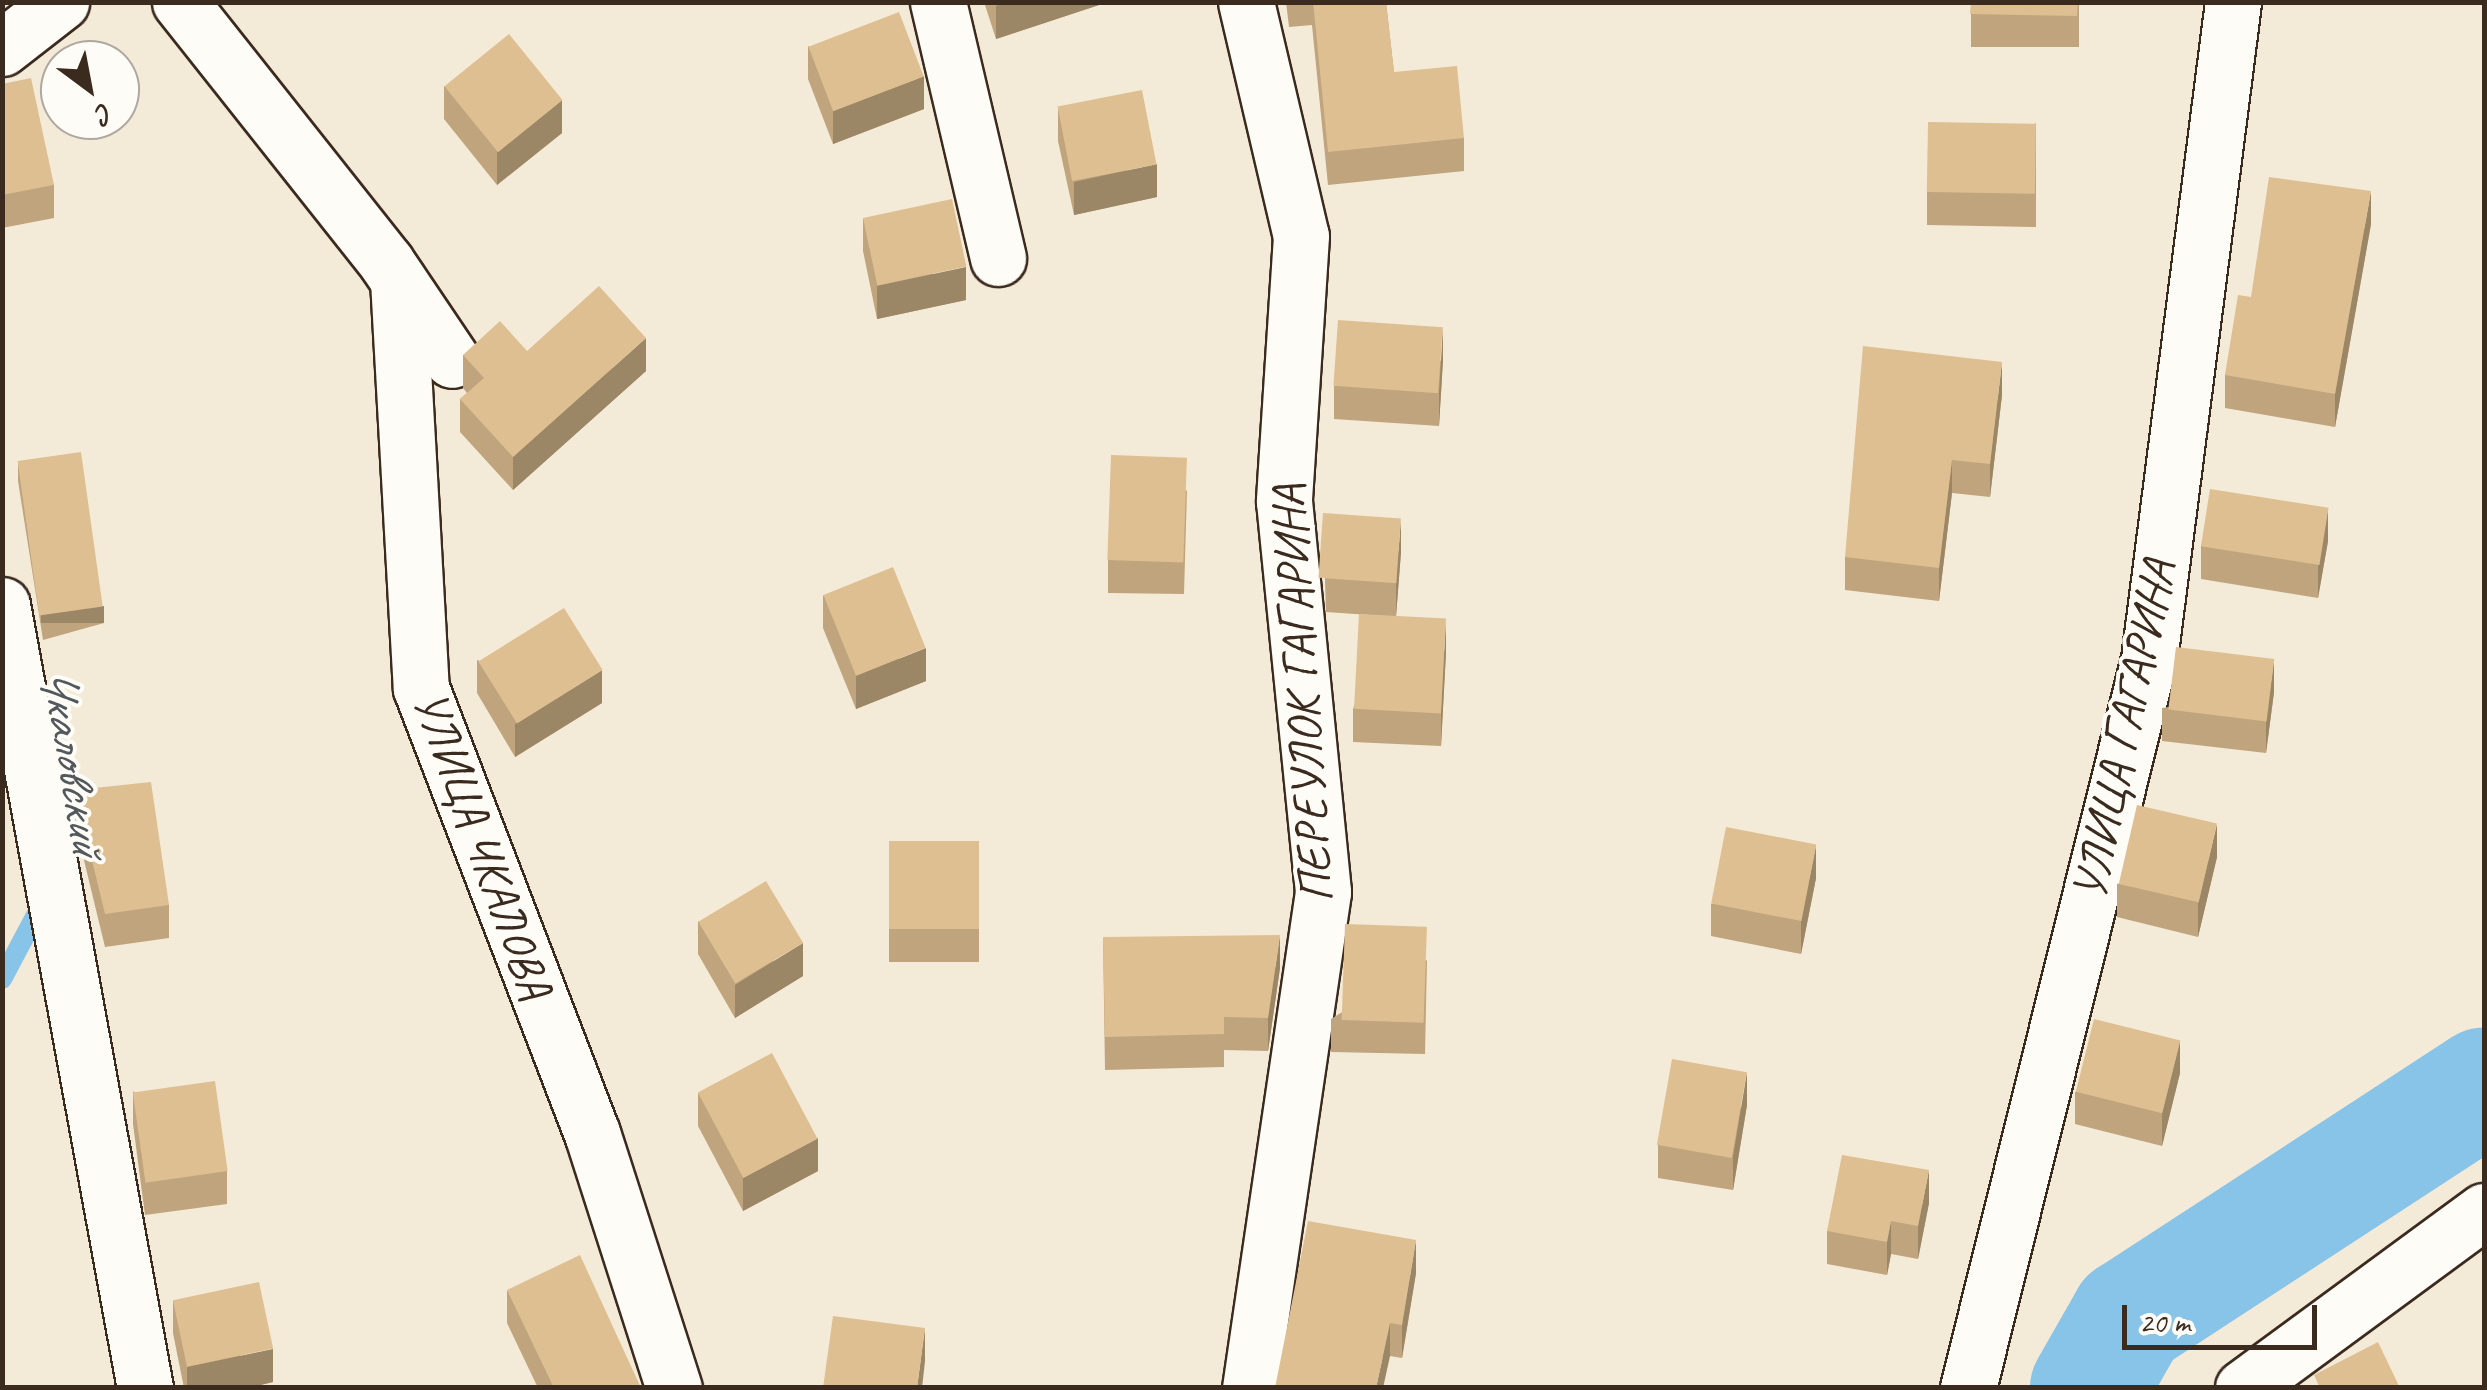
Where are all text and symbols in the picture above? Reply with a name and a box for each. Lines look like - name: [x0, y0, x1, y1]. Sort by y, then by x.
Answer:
- north arrow: [40, 40, 140, 140]
- text: С: [90, 96, 120, 133]
- street label: ПЕРЕУЛОК ГАГАРИНА: [1259, 485, 1345, 903]
- street label: УЛИЦА ГАГАРИНА: [2060, 555, 2188, 905]
- water label: Чкаловский: [27, 661, 119, 859]
- street label: УЛИЦА ЧКАЛОВА: [400, 683, 566, 1007]
- scale bar: [2127, 1285, 2322, 1347]
- text: 20 m: [2139, 1303, 2190, 1341]

